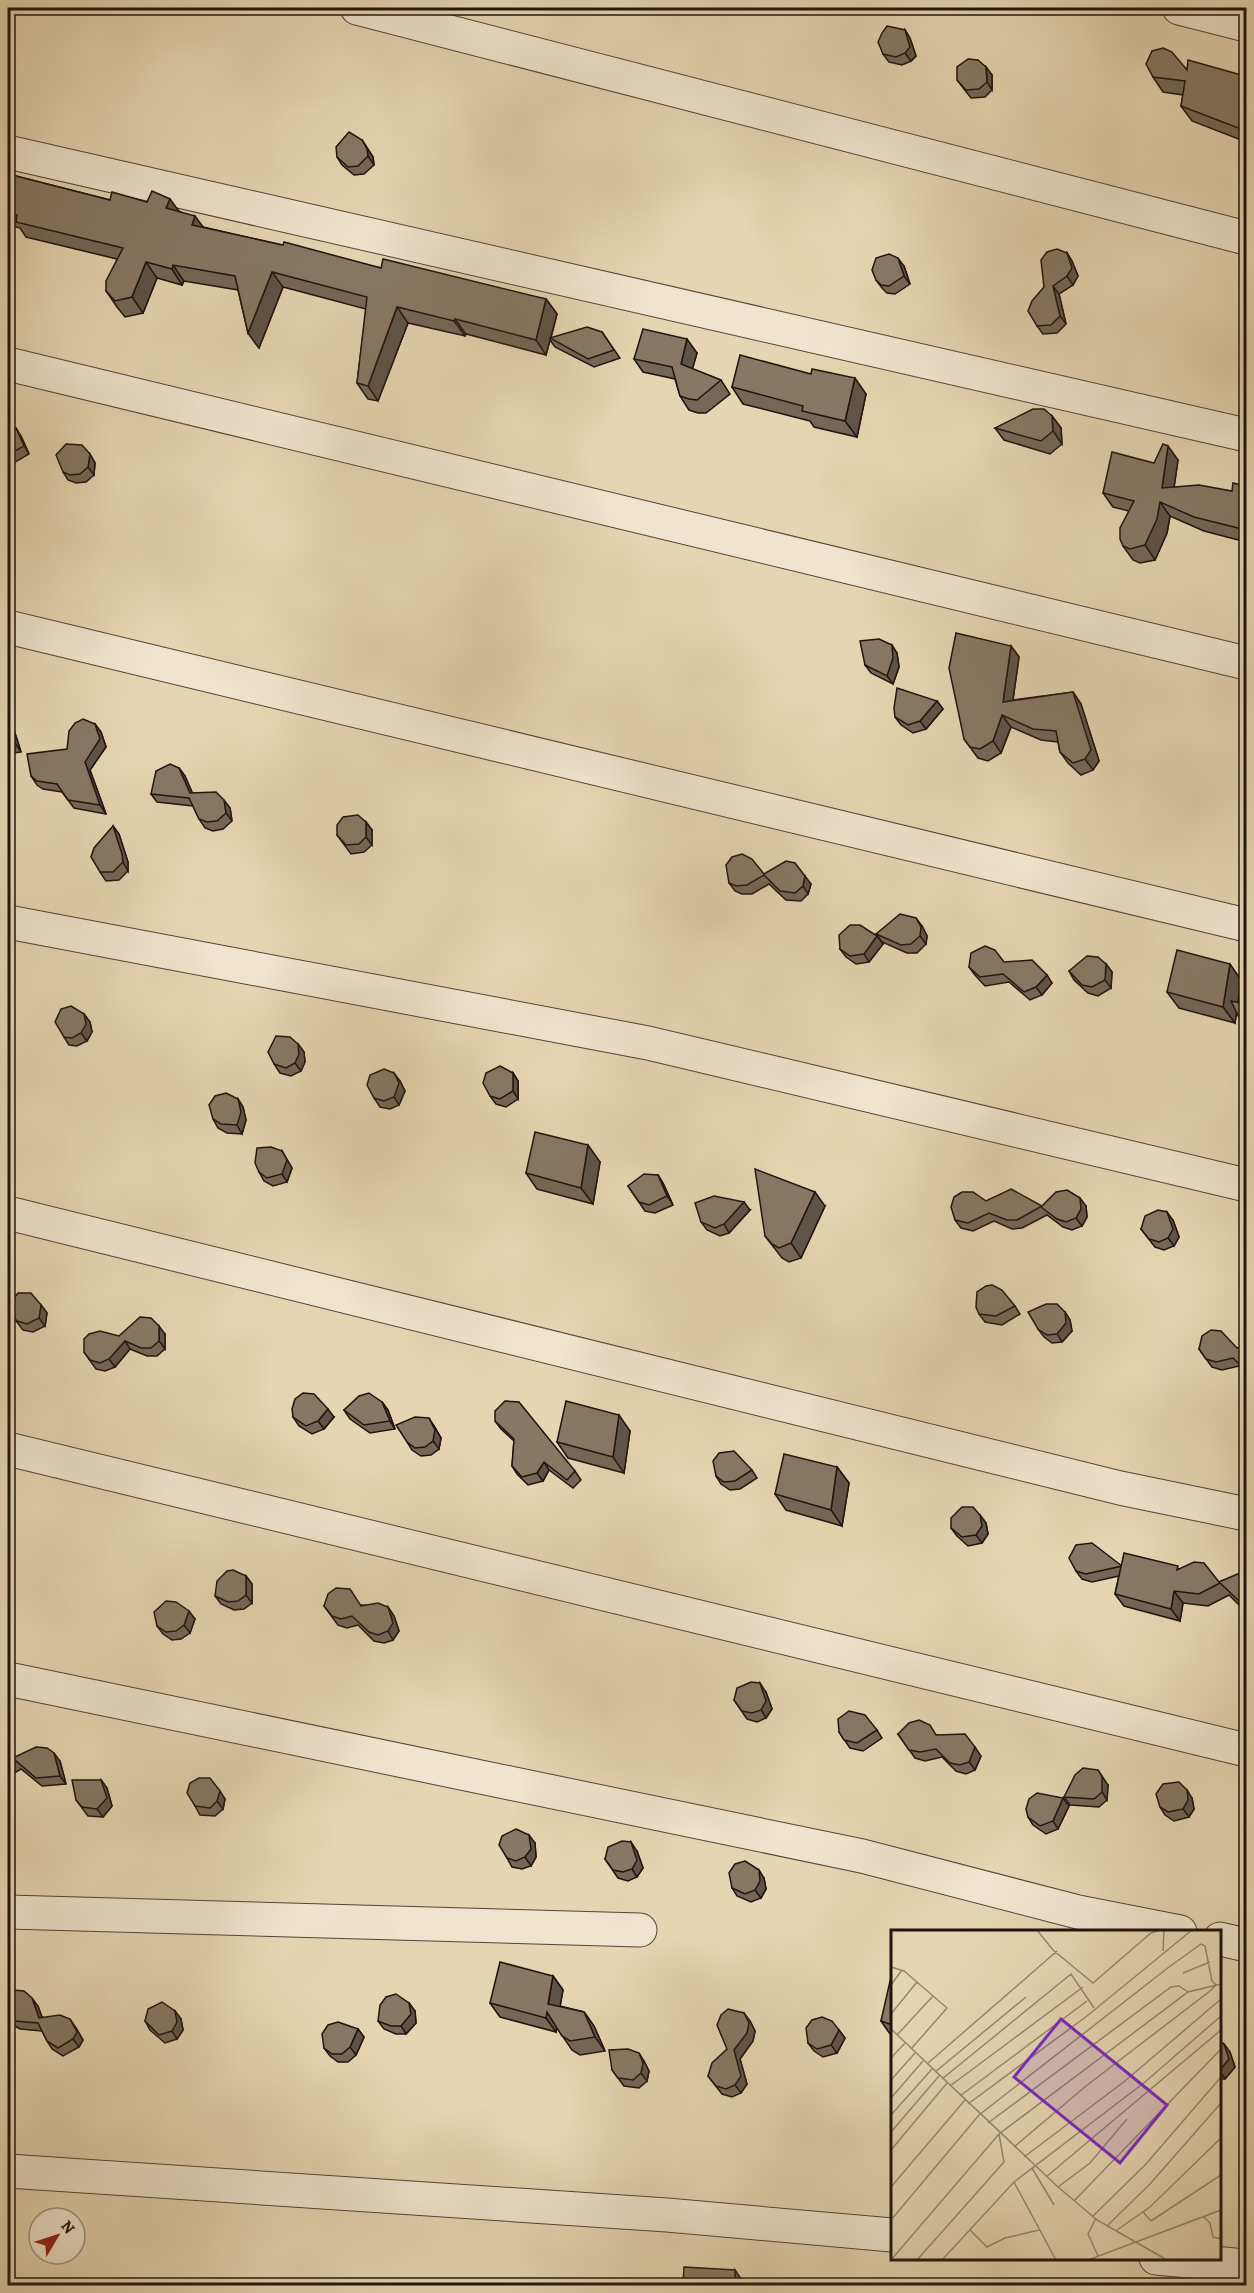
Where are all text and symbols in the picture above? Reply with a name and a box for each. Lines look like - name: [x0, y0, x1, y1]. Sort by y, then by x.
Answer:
- inset map: [891, 1930, 1221, 2260]
- north arrow: [27, 2206, 87, 2266]
- text: N: [56, 2216, 80, 2239]

